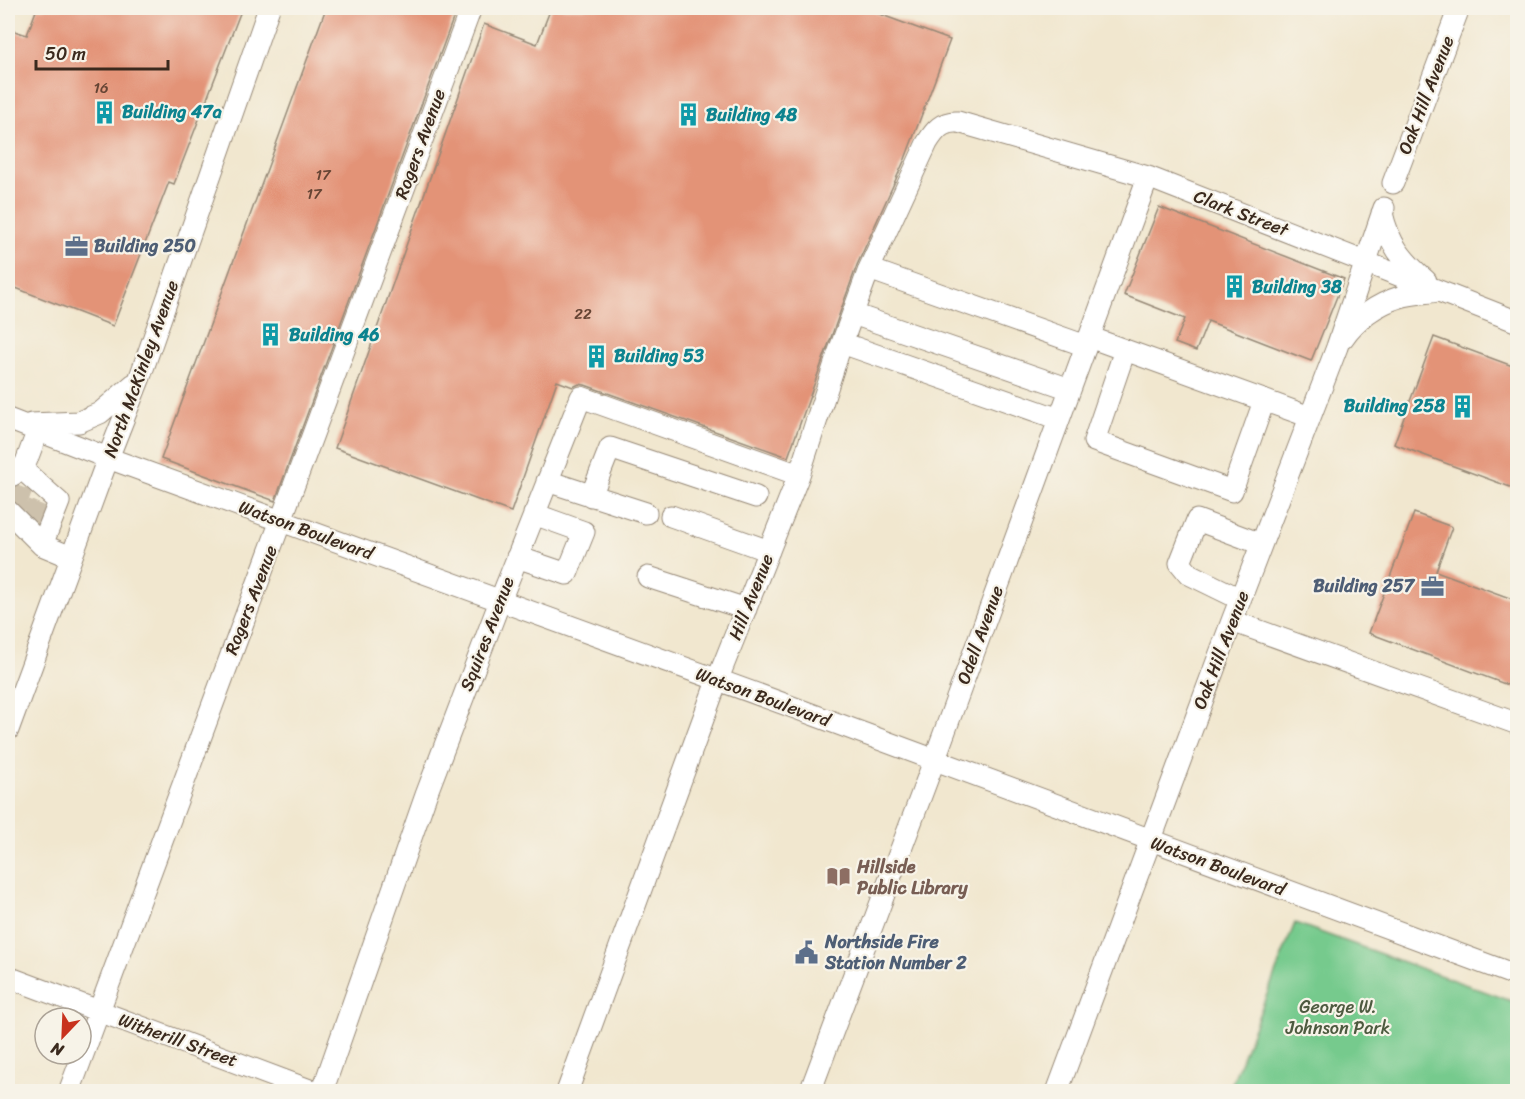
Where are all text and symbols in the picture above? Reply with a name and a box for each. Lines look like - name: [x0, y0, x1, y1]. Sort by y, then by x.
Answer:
- street label: Oak Hill Avenue: [1389, 31, 1463, 159]
- scale bar: [36, 33, 168, 71]
- text: 50 m: [45, 38, 86, 70]
- house number: 16: [94, 75, 108, 101]
- street label: Rogers Avenue: [385, 84, 455, 204]
- place label: Building 47a: [122, 96, 222, 128]
- building icon: Building 47a: [91, 99, 117, 125]
- place label: Building 48: [706, 99, 797, 131]
- building icon: Building 48: [675, 102, 701, 128]
- house number: 17: [315, 162, 332, 188]
- street label: Clark Street: [1189, 180, 1294, 246]
- house number: 17: [306, 181, 323, 207]
- place label: Building 250: [94, 230, 196, 262]
- office icon: Building 250: [63, 233, 89, 259]
- place label: Building 38: [1252, 271, 1342, 303]
- building icon: Building 38: [1221, 274, 1247, 300]
- street label: North McKinley Avenue: [94, 276, 188, 462]
- house number: 22: [574, 301, 592, 327]
- place label: Building 46: [289, 319, 380, 351]
- building icon: Building 46: [258, 322, 284, 348]
- place label: Building 53: [614, 340, 704, 372]
- building icon: Building 53: [583, 343, 609, 369]
- place label: Building 258: [1344, 390, 1445, 422]
- building icon: Building 258: [1450, 393, 1476, 419]
- street label: Watson Boulevard: [234, 491, 379, 570]
- street label: Rogers Avenue: [215, 540, 287, 660]
- street label: Hill Avenue: [719, 549, 783, 645]
- place label: Building 257: [1313, 570, 1416, 602]
- street label: Squires Avenue: [451, 572, 524, 696]
- office icon: Building 257: [1419, 573, 1445, 599]
- street label: Odell Avenue: [947, 581, 1013, 689]
- street label: Oak Hill Avenue: [1184, 586, 1258, 714]
- street label: Watson Boulevard: [691, 658, 836, 737]
- street label: Watson Boulevard: [1146, 827, 1291, 906]
- place label: Hillside Public Library: [856, 851, 968, 904]
- library icon: Hillside Public Library: [826, 864, 852, 890]
- place label: Northside Fire Station Number 2: [824, 926, 967, 979]
- public building icon: Northside Fire Station Number 2: [794, 939, 820, 965]
- park label: George W. Johnson Park: [1285, 991, 1390, 1044]
- street label: Witherill Street: [114, 1004, 242, 1076]
- north arrow: [33, 1006, 93, 1066]
- text: N: [46, 1033, 69, 1065]

